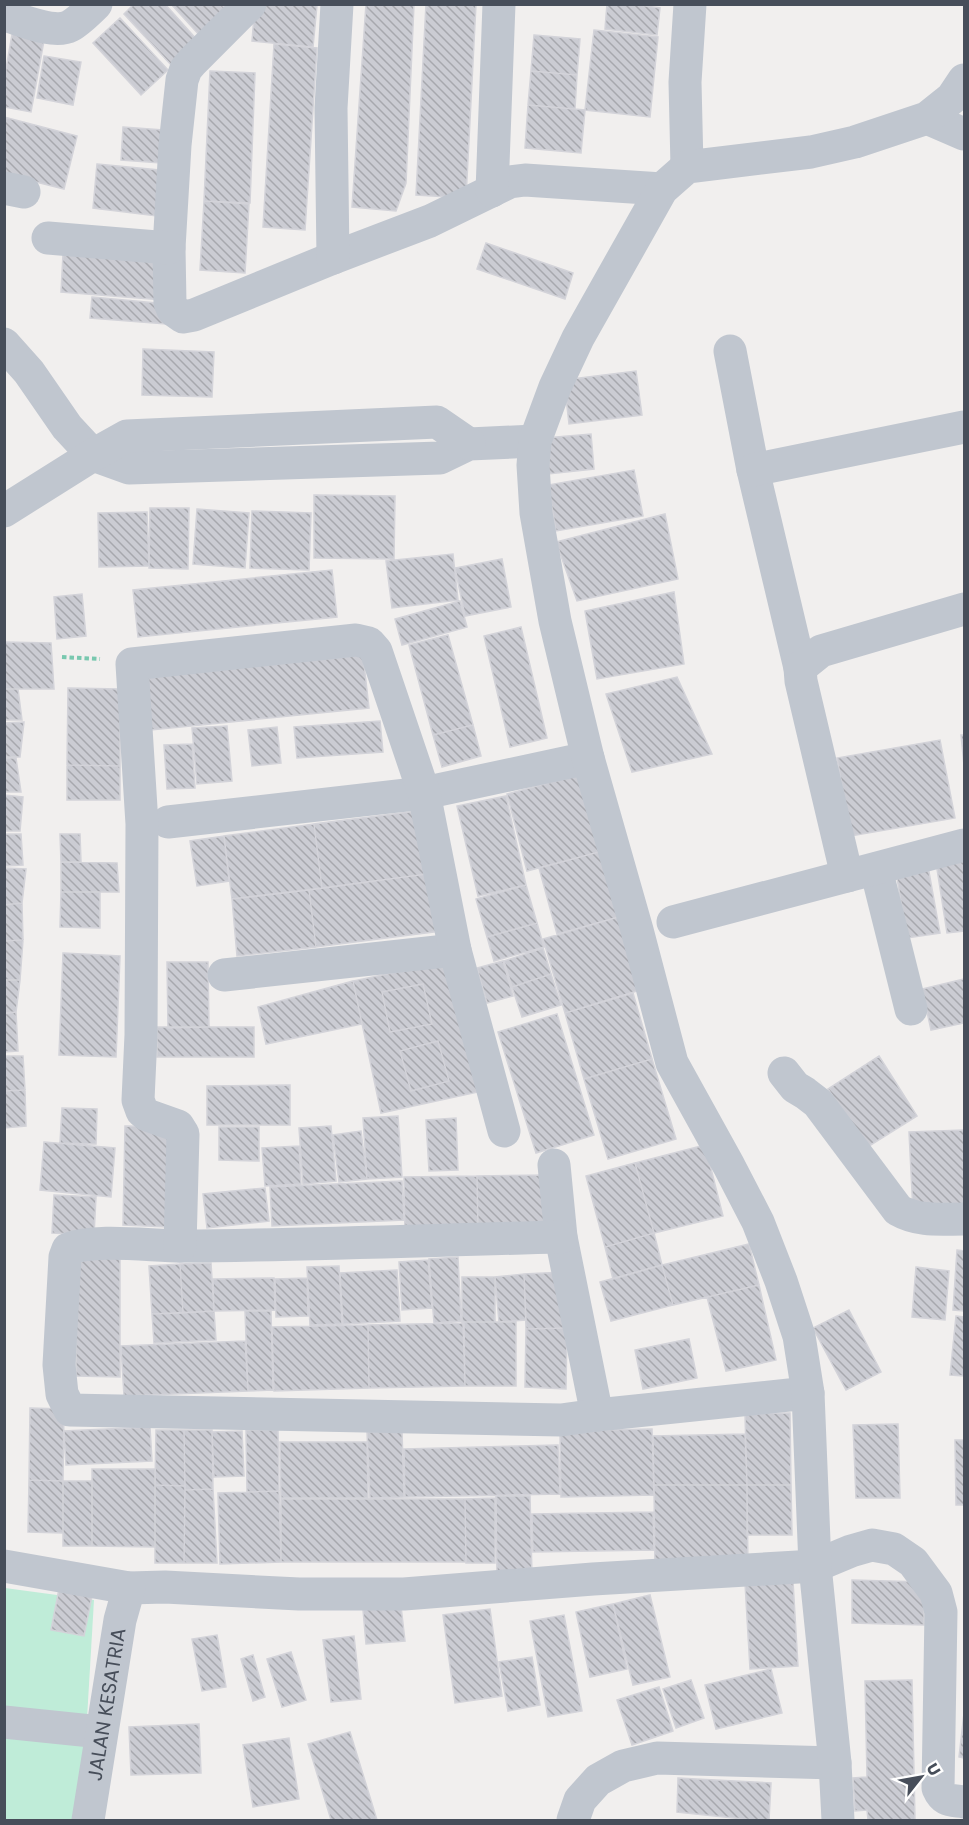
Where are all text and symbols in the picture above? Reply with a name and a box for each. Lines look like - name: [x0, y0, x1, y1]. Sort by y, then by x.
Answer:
- street label: JALAN KESATRIA: [80, 1626, 133, 1783]
- north arrow: [891, 1747, 951, 1807]
- text: U: [921, 1759, 946, 1780]

